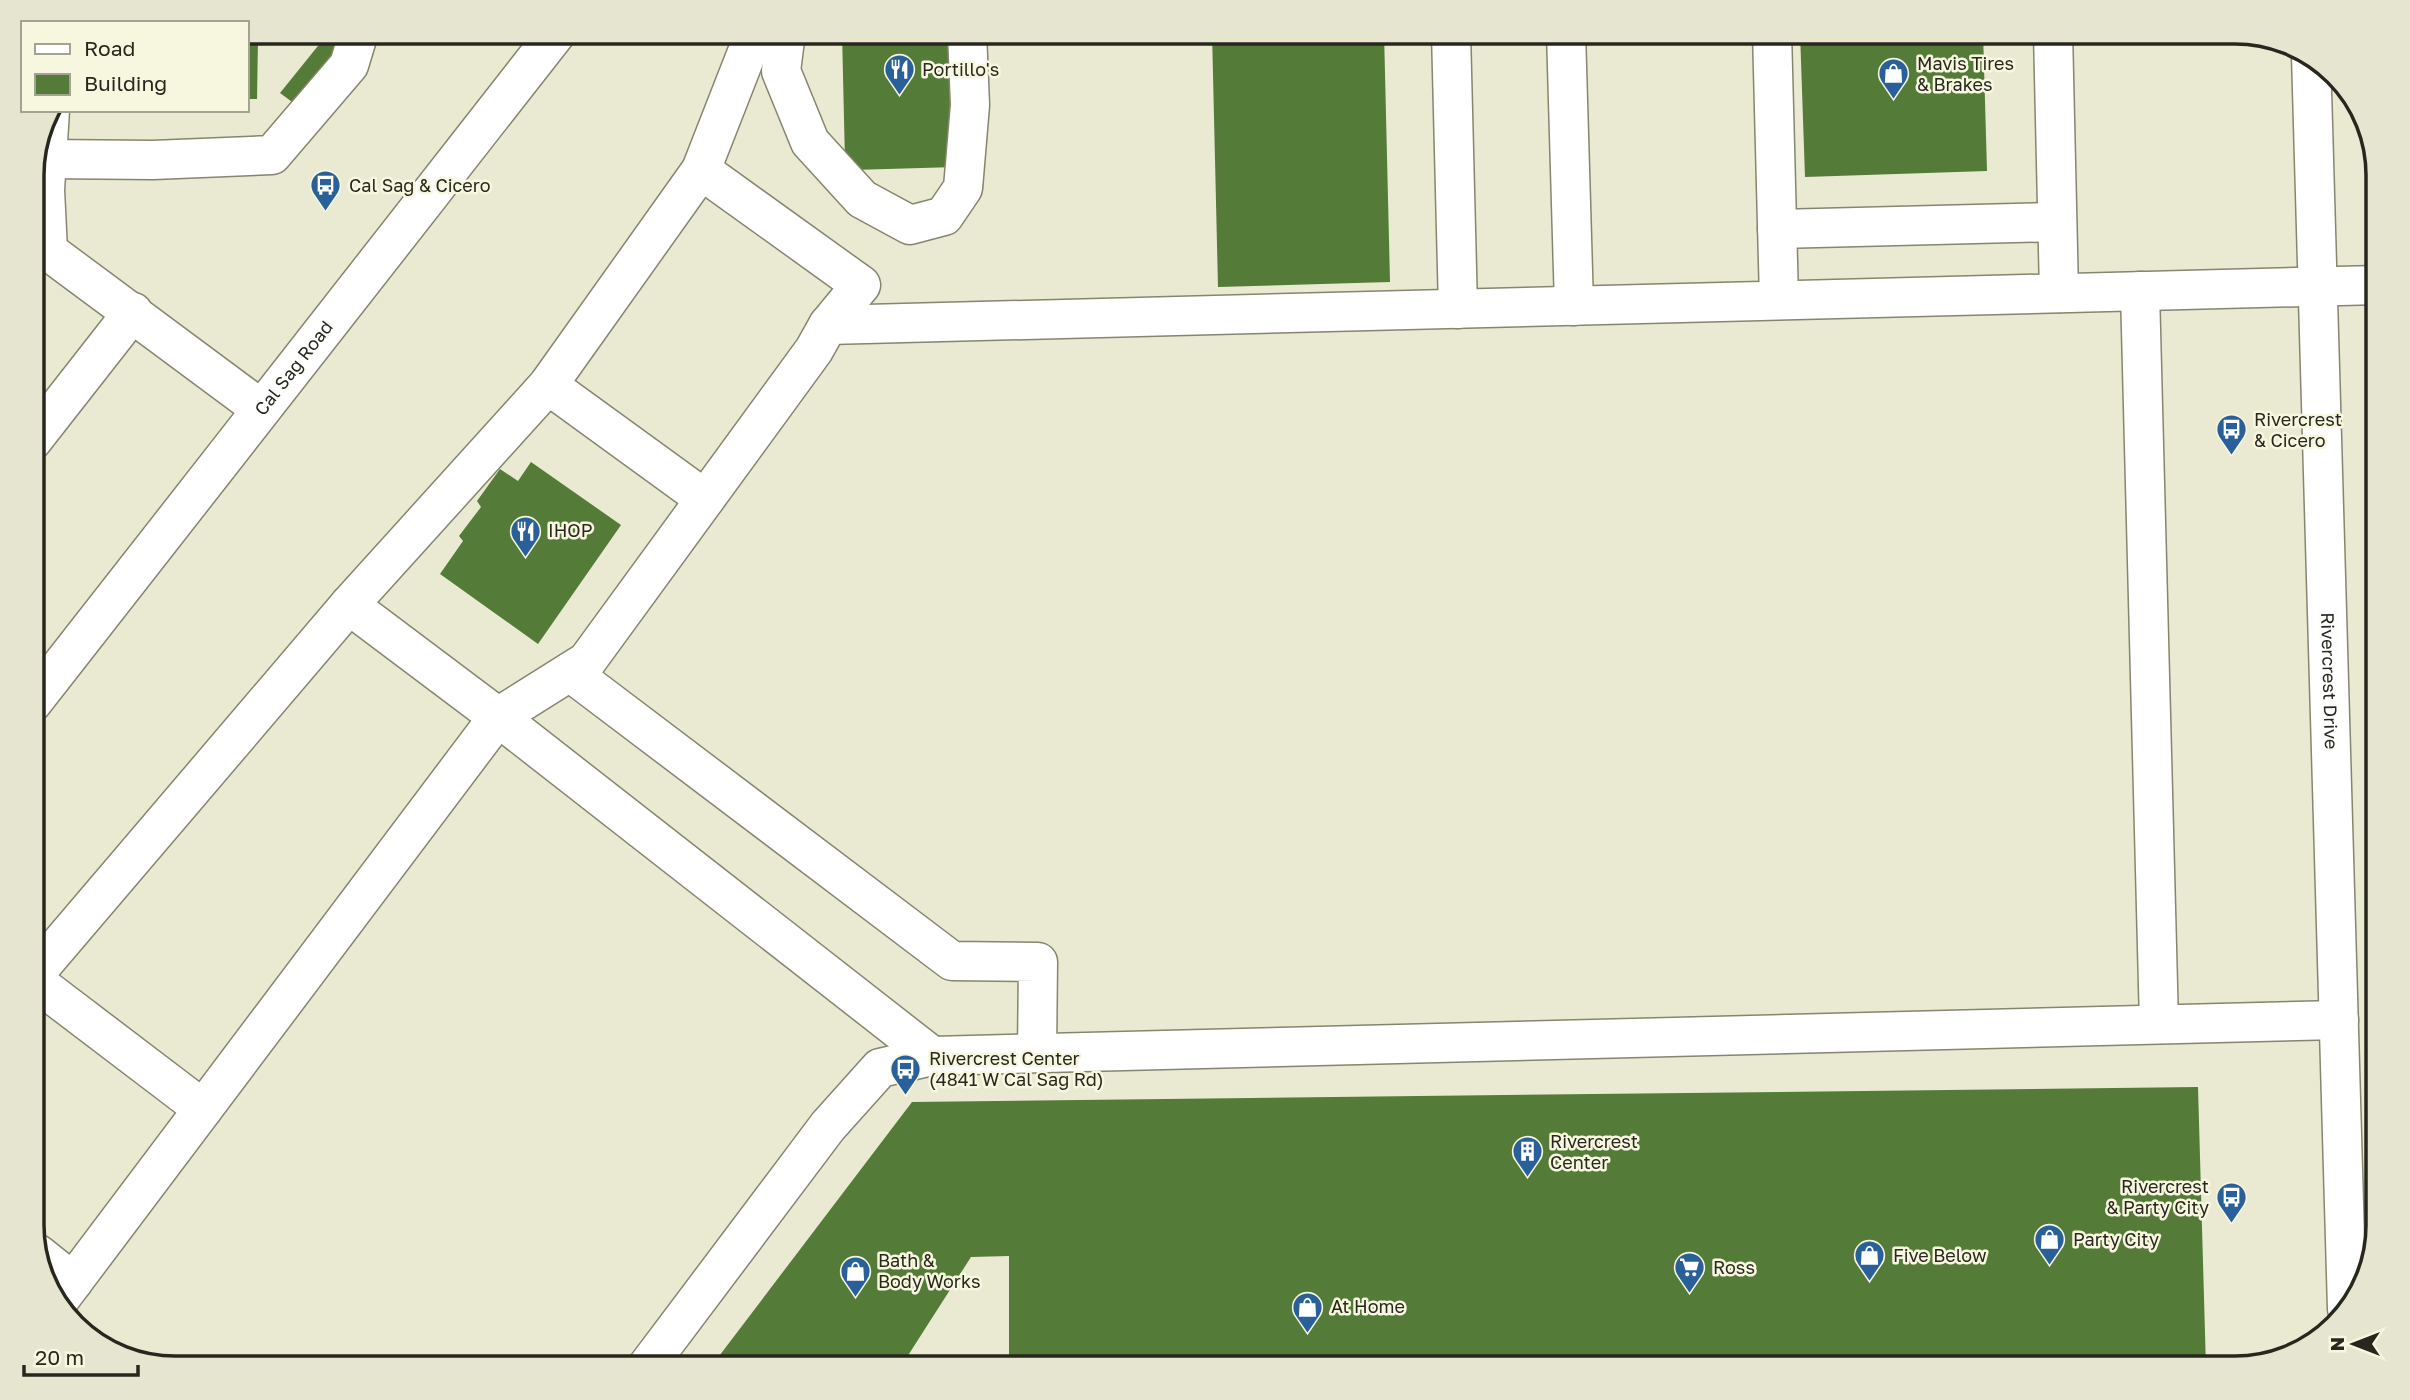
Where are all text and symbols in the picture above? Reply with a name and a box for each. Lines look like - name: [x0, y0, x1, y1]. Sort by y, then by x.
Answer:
- legend: [21, 21, 248, 112]
- text: Road: [84, 35, 135, 61]
- place label: Mavis Tires & Brakes: [1917, 52, 2014, 95]
- restaurant icon: Portillo's: [882, 53, 916, 97]
- shop icon: Mavis Tires & Brakes: [1877, 57, 1911, 101]
- place label: Portillo's: [922, 58, 999, 80]
- text: Building: [84, 70, 167, 96]
- bus stop icon: Cal Sag & Cicero: [309, 169, 343, 213]
- place label: Cal Sag & Cicero: [349, 174, 490, 196]
- street label: Cal Sag Road: [249, 316, 337, 419]
- place label: Rivercrest & Cicero: [2254, 408, 2342, 451]
- bus stop icon: Rivercrest & Cicero: [2214, 413, 2248, 457]
- restaurant icon: IHOP: [508, 514, 542, 558]
- place label: IHOP: [548, 519, 592, 541]
- street label: Rivercrest Drive: [2317, 612, 2343, 750]
- place label: Rivercrest Center (4841 W Cal Sag Rd): [929, 1047, 1104, 1090]
- bus stop icon: Rivercrest Center (4841 W Cal Sag Rd): [889, 1052, 923, 1096]
- place label: Rivercrest Center: [1550, 1130, 1638, 1173]
- building icon: Rivercrest Center: [1510, 1135, 1544, 1179]
- place label: Rivercrest & Party City: [2106, 1175, 2209, 1218]
- bus stop icon: Rivercrest & Party City: [2215, 1180, 2249, 1224]
- shop icon: Party City: [2033, 1223, 2067, 1267]
- place label: Party City: [2073, 1228, 2159, 1250]
- shop icon: Five Below: [1853, 1239, 1887, 1283]
- place label: Five Below: [1893, 1244, 1987, 1266]
- place label: Bath & Body Works: [878, 1249, 981, 1292]
- supermarket icon: Ross: [1673, 1251, 1707, 1295]
- shop icon: Bath & Body Works: [838, 1254, 872, 1298]
- place label: Ross: [1713, 1256, 1755, 1278]
- shop icon: At Home: [1291, 1290, 1325, 1334]
- place label: At Home: [1331, 1295, 1405, 1317]
- north arrow: [2319, 1309, 2389, 1379]
- scale bar: [24, 1334, 138, 1378]
- text: N: [2325, 1337, 2348, 1351]
- text: 20 m: [35, 1344, 84, 1370]

